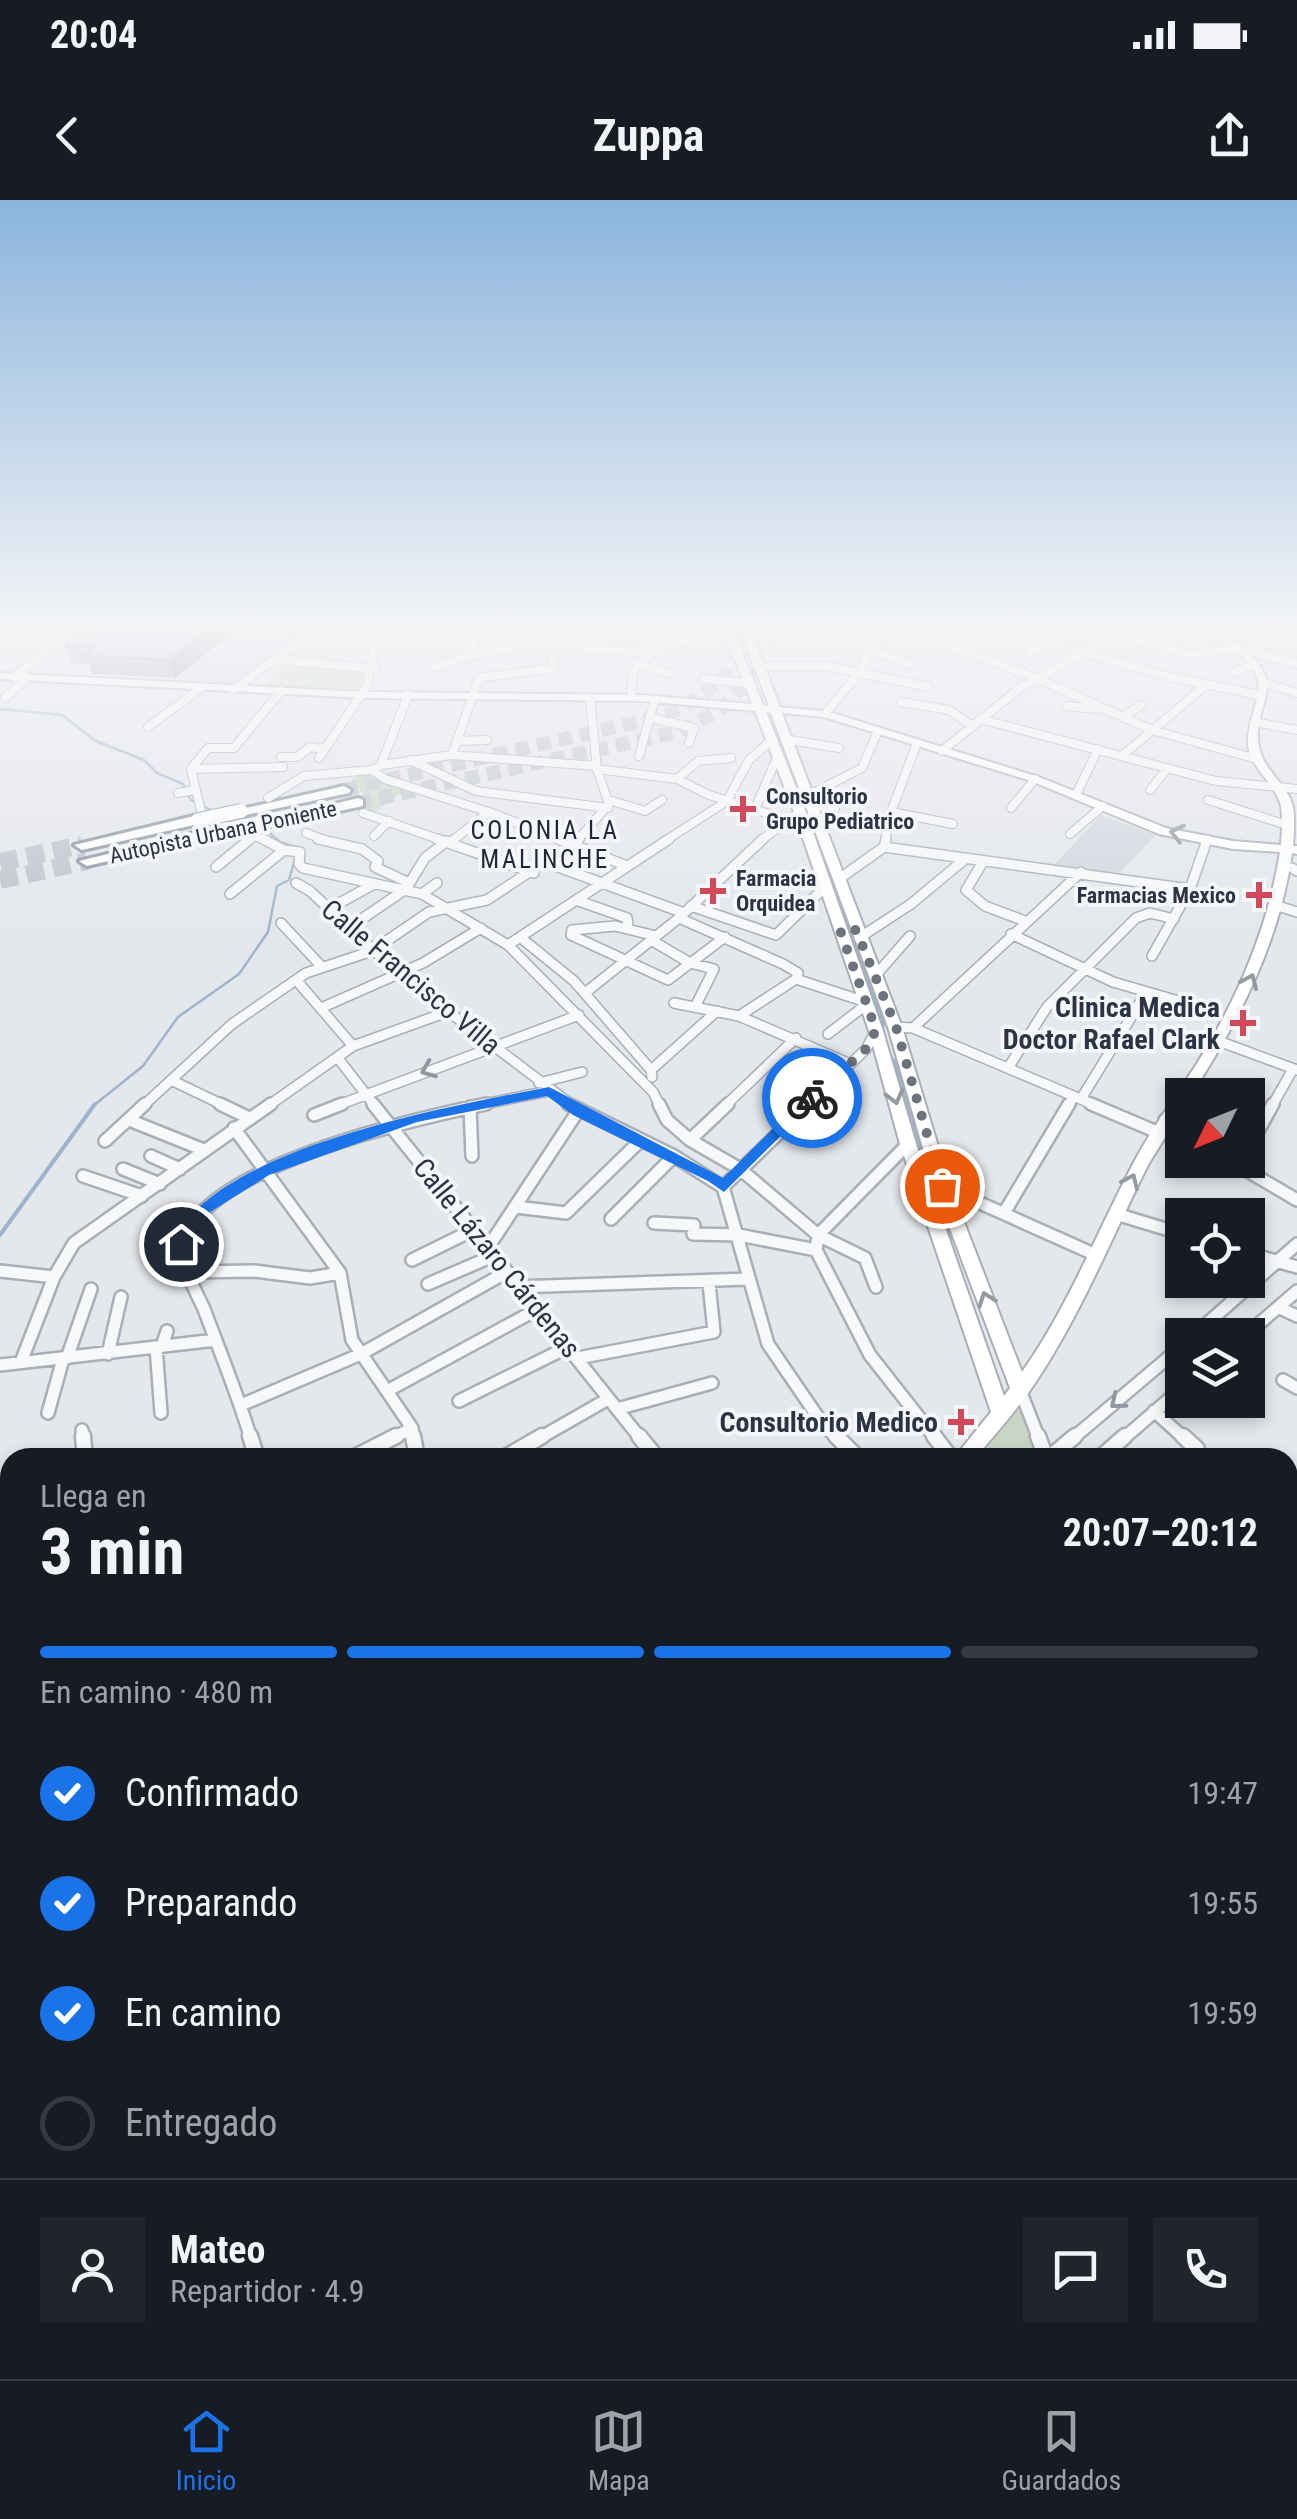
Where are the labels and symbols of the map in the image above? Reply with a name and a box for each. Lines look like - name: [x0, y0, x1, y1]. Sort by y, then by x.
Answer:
- place label: Consultorio Grupo Pediatrico: [766, 784, 914, 834]
- street label: Autopista Urbana Poniente: [107, 796, 339, 868]
- marker: Consultorio Grupo Pediatrico: [730, 796, 756, 822]
- district label: COLONIA LA MALINCHE: [471, 816, 619, 874]
- one-way arrow: [1169, 824, 1186, 845]
- place label: Farmacia Orquidea: [736, 866, 816, 916]
- marker: Farmacia Orquidea: [700, 878, 726, 904]
- marker: Farmacias Mexico: [1246, 882, 1272, 908]
- place label: Farmacias Mexico: [1077, 883, 1236, 908]
- street label: Calle Francisco Villa: [315, 892, 507, 1062]
- one-way arrow: [1238, 973, 1258, 991]
- place label: Clinica Medica Doctor Rafael Clark: [1003, 991, 1221, 1056]
- marker: Clinica Medica Doctor Rafael Clark: [1230, 1010, 1256, 1036]
- courier: [762, 1048, 862, 1148]
- one-way arrow: [421, 1058, 438, 1078]
- north arrow: [1165, 1078, 1265, 1178]
- one-way arrow: [883, 1088, 904, 1106]
- pin: [900, 1144, 985, 1229]
- street label: Calle Lázaro Cárdenas: [406, 1152, 588, 1364]
- one-way arrow: [1119, 1173, 1139, 1191]
- pin: [139, 1202, 224, 1287]
- one-way arrow: [977, 1291, 998, 1308]
- one-way arrow: [1110, 1391, 1128, 1409]
- place label: Consultorio Medico: [720, 1406, 938, 1439]
- marker: Consultorio Medico: [948, 1409, 974, 1435]

